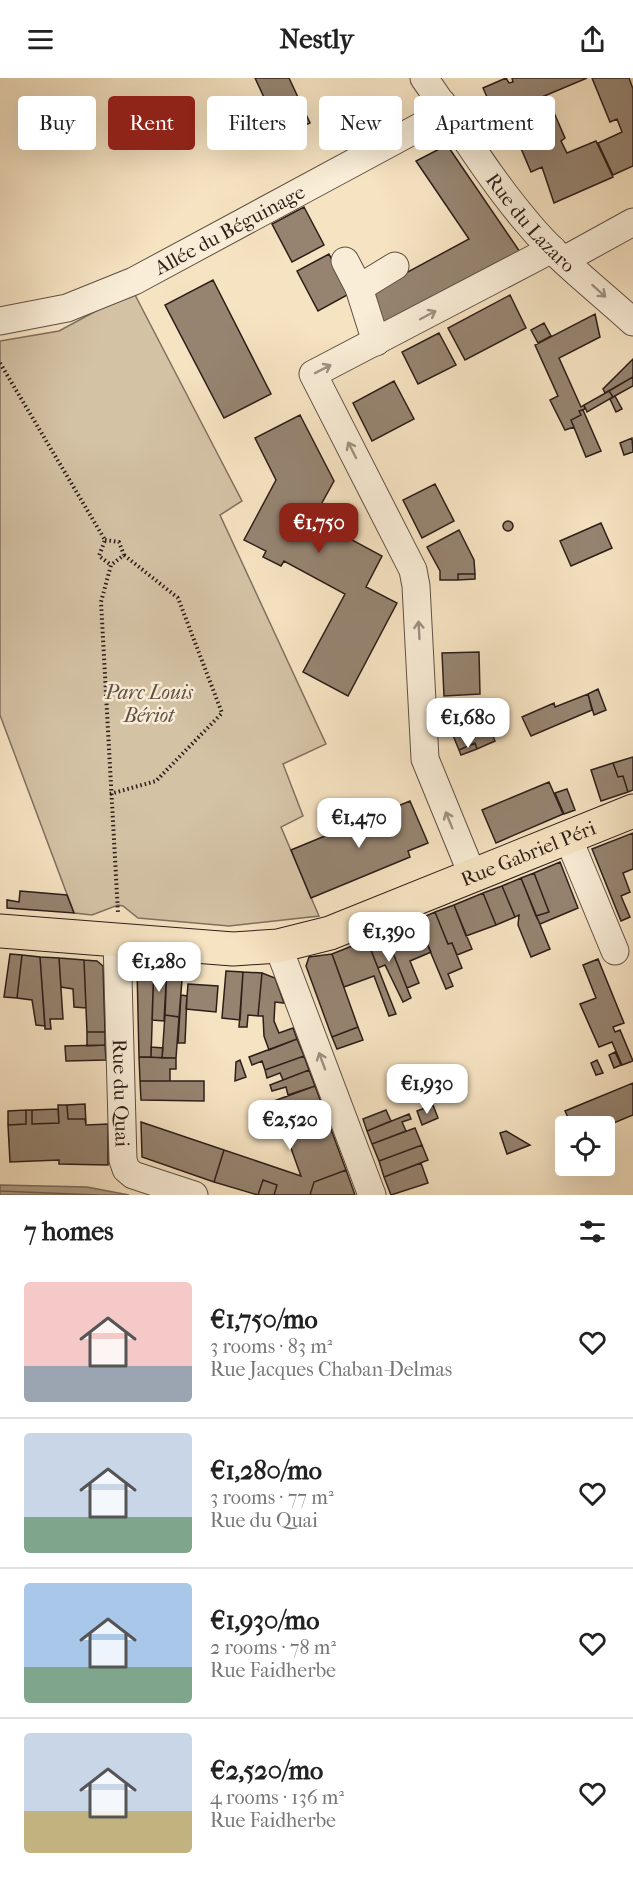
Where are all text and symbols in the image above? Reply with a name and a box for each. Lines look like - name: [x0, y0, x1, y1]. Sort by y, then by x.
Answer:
- icon: menu: [24, 23, 57, 56]
- text: Nestly: [279, 23, 354, 55]
- icon: share: [576, 23, 609, 56]
- chip: Buy: [18, 96, 96, 150]
- chip: Rent: [108, 96, 195, 150]
- chip: Filters: [207, 96, 307, 150]
- chip: New: [319, 96, 402, 150]
- chip: Apartment: [414, 96, 555, 150]
- street label: Rue du Lazaro: [481, 169, 580, 277]
- street label: Allée du Béguinage: [150, 180, 309, 280]
- one-way arrow: [591, 284, 606, 298]
- one-way arrow: [419, 309, 436, 321]
- one-way arrow: [314, 363, 332, 374]
- one-way arrow: [346, 442, 358, 459]
- pin: €1,750: [270, 503, 368, 554]
- text: €1,750: [293, 511, 345, 534]
- one-way arrow: [413, 620, 424, 640]
- park label: Parc Louis Bériot: [104, 681, 194, 727]
- pin: €1,680: [419, 698, 517, 749]
- text: €1,680: [441, 706, 495, 729]
- pin: €1,470: [310, 798, 408, 849]
- text: €1,470: [331, 806, 387, 829]
- one-way arrow: [443, 811, 454, 830]
- street label: Rue Gabriel Péri: [457, 816, 599, 891]
- pin: €1,390: [340, 912, 438, 963]
- text: €1,390: [363, 920, 415, 943]
- pin: €1,280: [110, 942, 208, 993]
- text: €1,280: [132, 950, 186, 973]
- street label: Rue du Quai: [108, 1039, 134, 1147]
- one-way arrow: [316, 1053, 327, 1071]
- pin: €1,930: [378, 1064, 476, 1115]
- text: €1,930: [401, 1072, 453, 1095]
- pin: €2,520: [241, 1100, 339, 1151]
- text: €2,520: [262, 1108, 318, 1131]
- map controls: [555, 1116, 615, 1176]
- button: locate: [555, 1116, 615, 1176]
- icon: filters: [576, 1215, 609, 1248]
- text: 7 homes: [24, 1216, 114, 1247]
- text: €1,750/mo: [210, 1304, 318, 1335]
- icon: home: [72, 1306, 144, 1378]
- icon: heart: [576, 1326, 609, 1359]
- text: 3 rooms · 83 m²: [210, 1335, 333, 1358]
- text: Rue Jacques Chaban-Delmas: [210, 1358, 452, 1381]
- text: €1,280/mo: [210, 1455, 322, 1486]
- icon: home: [72, 1457, 144, 1529]
- icon: heart: [576, 1477, 609, 1510]
- text: 3 rooms · 77 m²: [210, 1486, 334, 1509]
- text: Rue du Quai: [210, 1509, 318, 1532]
- text: €1,930/mo: [210, 1605, 319, 1636]
- icon: home: [72, 1607, 144, 1679]
- icon: heart: [576, 1627, 609, 1660]
- text: 2 rooms · 78 m²: [210, 1636, 336, 1659]
- text: Rue Faidherbe: [210, 1659, 336, 1682]
- text: €2,520/mo: [210, 1755, 323, 1786]
- icon: home: [72, 1757, 144, 1829]
- icon: heart: [576, 1777, 609, 1810]
- text: 4 rooms · 136 m²: [210, 1786, 344, 1809]
- text: Rue Faidherbe: [210, 1809, 336, 1832]

